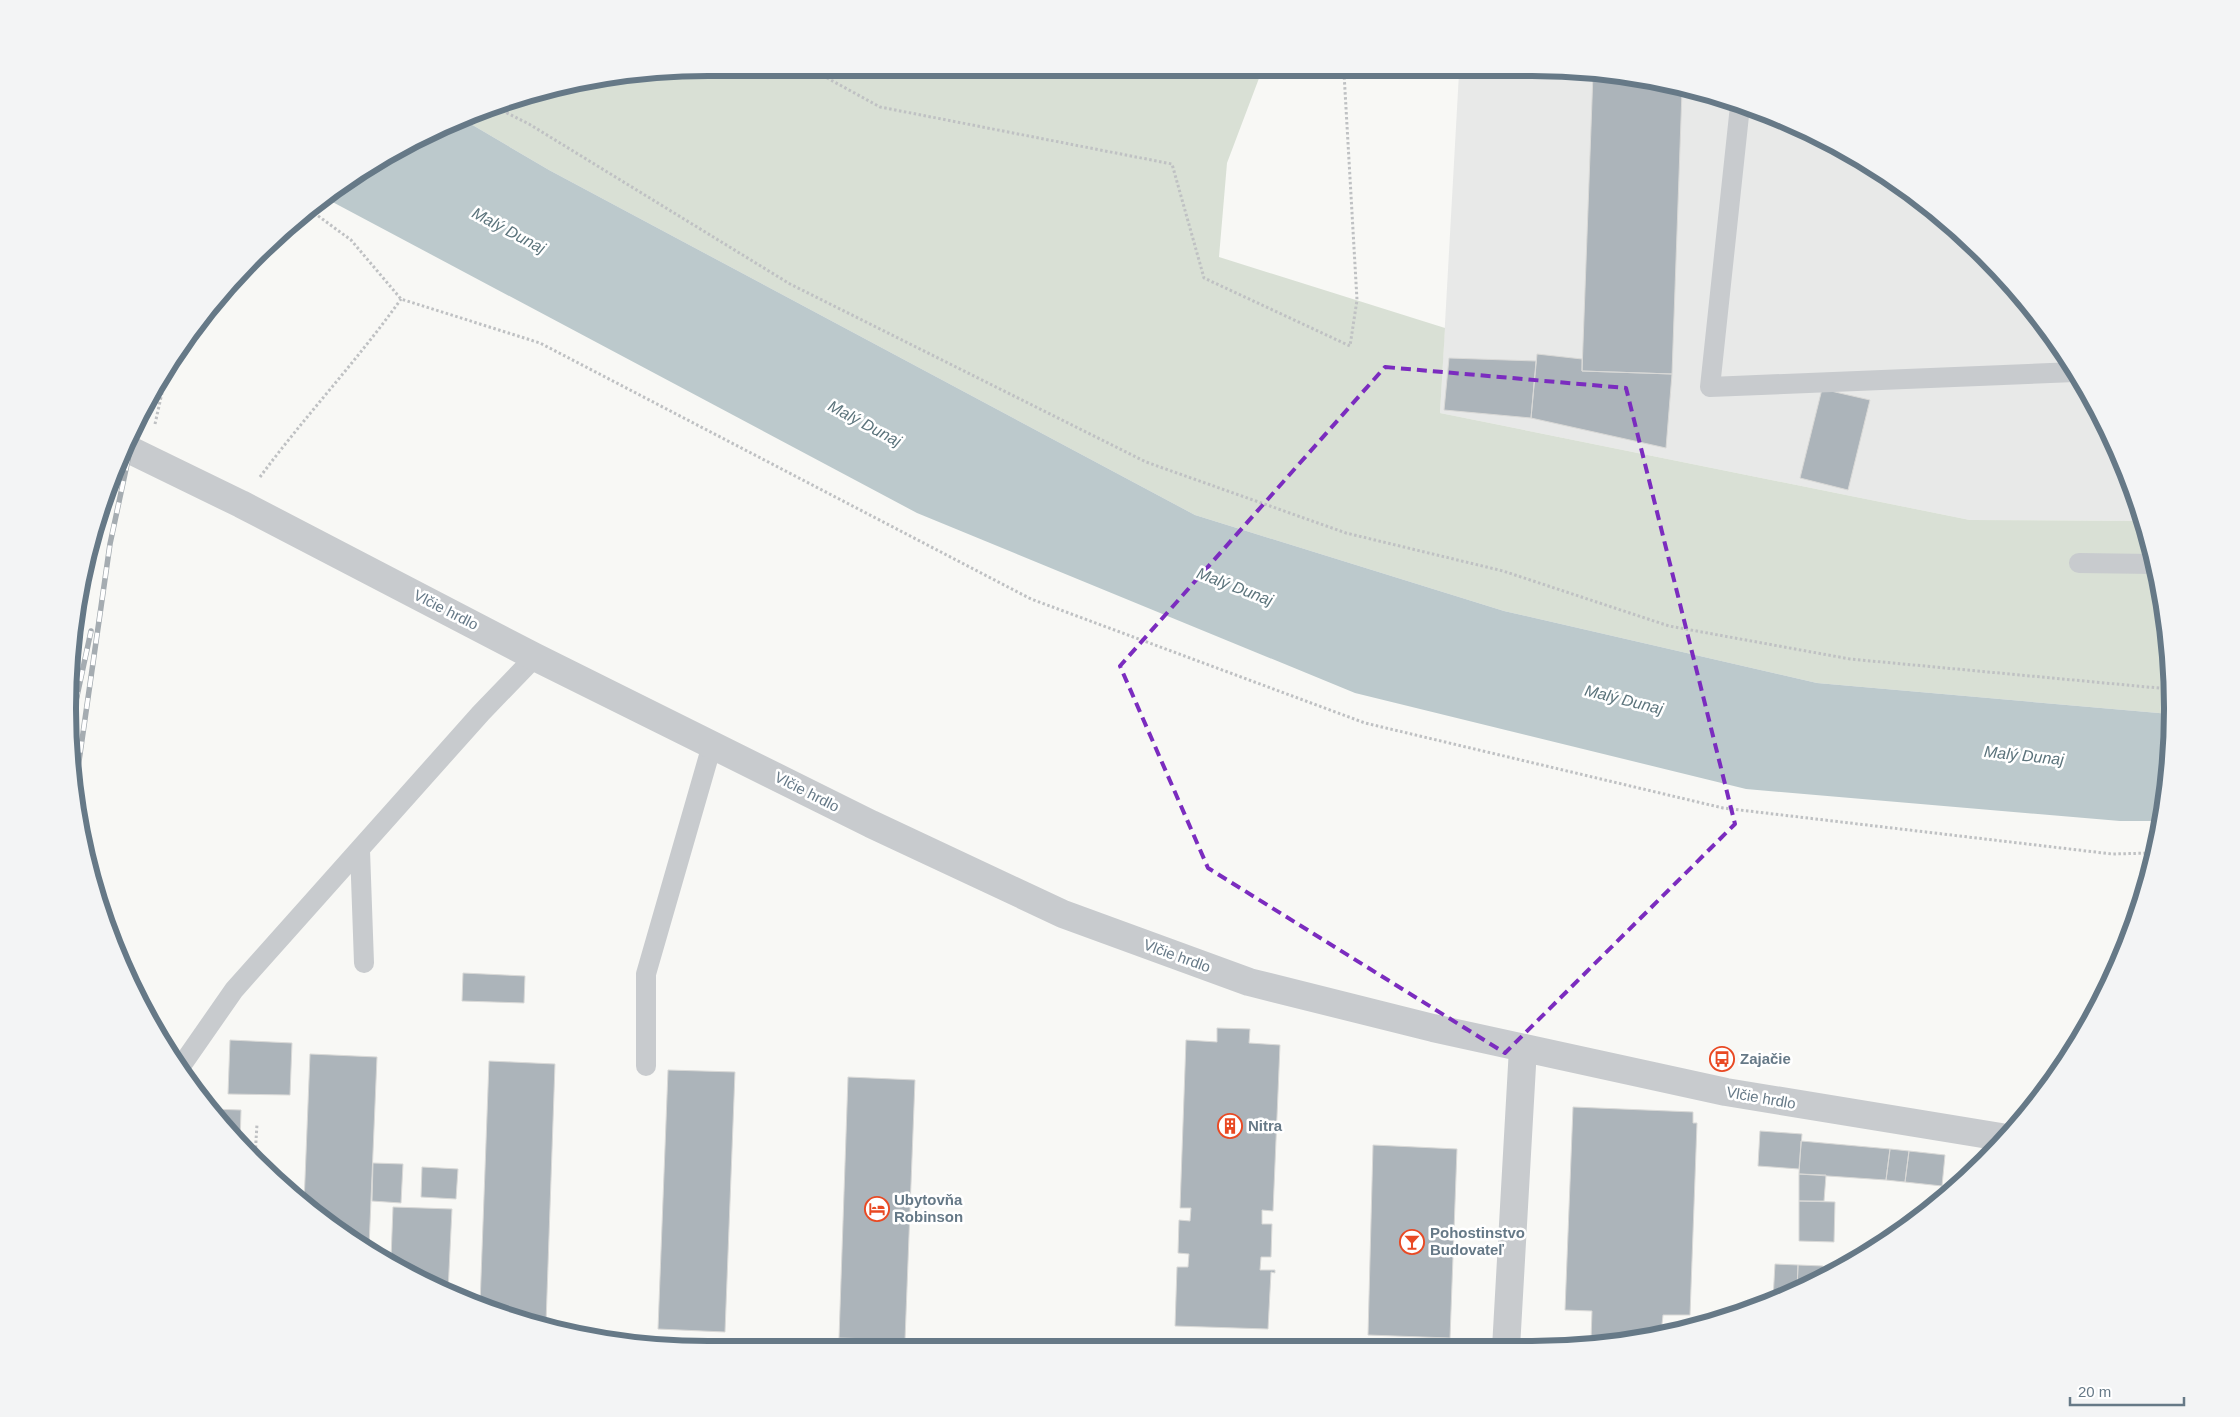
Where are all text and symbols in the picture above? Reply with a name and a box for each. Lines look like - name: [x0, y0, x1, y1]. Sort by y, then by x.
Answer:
- water label: Malý Dunaj: [469, 204, 548, 257]
- water label: Malý Dunaj: [825, 397, 904, 450]
- water label: Malý Dunaj: [1194, 564, 1276, 609]
- street label: Vlčie hrdlo: [411, 586, 481, 633]
- water label: Malý Dunaj: [1583, 682, 1665, 718]
- water label: Malý Dunaj: [1983, 743, 2065, 768]
- street label: Vlčie hrdlo: [772, 768, 842, 815]
- street label: Vlčie hrdlo: [1141, 936, 1213, 975]
- bus stop icon: Zajačie: [1709, 1046, 1735, 1072]
- place label: Zajačie: [1740, 1050, 1791, 1067]
- street label: Vlčie hrdlo: [1725, 1083, 1797, 1112]
- building icon: Nitra: [1217, 1113, 1243, 1139]
- place label: Nitra: [1248, 1117, 1283, 1134]
- place label: Ubytovňa Robinson: [894, 1191, 963, 1225]
- hotel icon: Ubytovňa Robinson: [864, 1196, 890, 1222]
- place label: Pohostinstvo Budovateľ: [1430, 1224, 1525, 1258]
- bar icon: Pohostinstvo Budovateľ: [1399, 1229, 1425, 1255]
- scale bar: [2070, 1374, 2184, 1406]
- text: 20 m: [2078, 1383, 2111, 1400]

